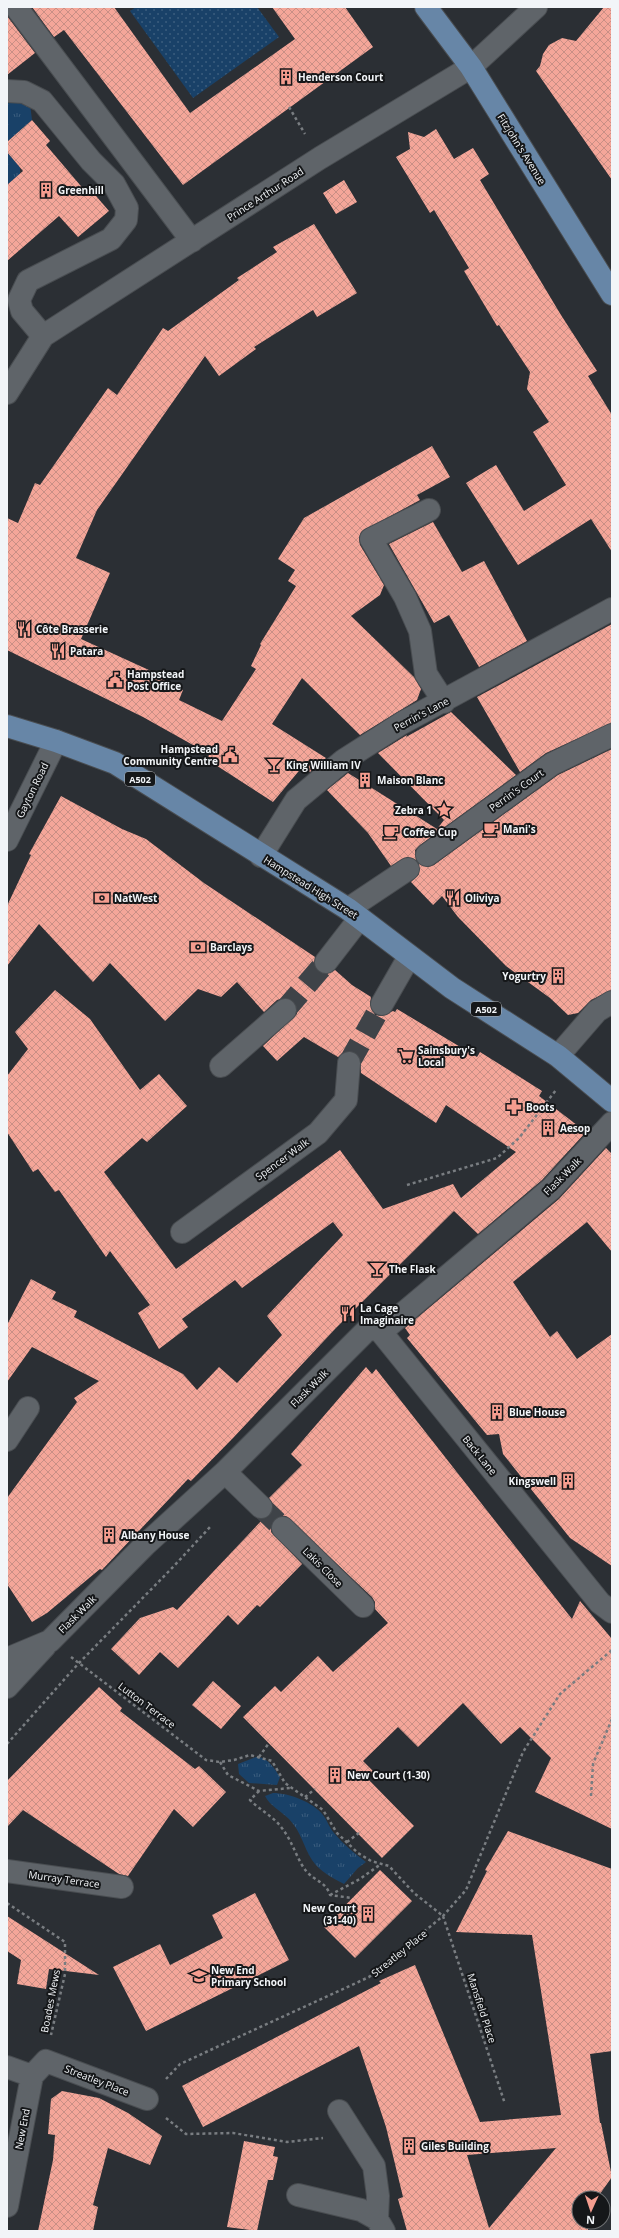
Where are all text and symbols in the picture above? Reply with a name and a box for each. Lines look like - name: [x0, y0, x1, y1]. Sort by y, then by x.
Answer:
- building icon: Henderson Court: [277, 68, 295, 86]
- place label: Henderson Court: [298, 70, 384, 84]
- street label: Fitzjohn's Avenue: [495, 111, 550, 187]
- street label: Prince Arthur Road: [224, 164, 306, 224]
- building icon: Greenhill: [37, 181, 55, 199]
- place label: Greenhill: [58, 183, 104, 197]
- restaurant icon: Côte Brasserie: [15, 620, 33, 638]
- place label: Côte Brasserie: [36, 622, 108, 636]
- restaurant icon: Patara: [49, 642, 67, 660]
- place label: Patara: [70, 644, 103, 658]
- place label: Hampstead Post Office: [127, 667, 184, 693]
- public building icon: Hampstead Post Office: [106, 671, 124, 689]
- street label: Perrin's Lane: [391, 693, 451, 734]
- place label: Hampstead Community Centre: [123, 742, 218, 768]
- public building icon: Hampstead Community Centre: [221, 746, 239, 764]
- bar icon: King William IV: [265, 756, 283, 774]
- place label: King William IV: [286, 758, 361, 772]
- street label: Gayton Road: [13, 760, 51, 820]
- street label: Perrin's Court: [486, 765, 546, 815]
- building icon: Maison Blanc: [356, 771, 374, 789]
- road number: A502: [125, 772, 155, 786]
- place label: Maison Blanc: [377, 773, 443, 787]
- place icon: Zebra 1: [435, 801, 453, 819]
- place label: Zebra 1: [395, 803, 432, 817]
- cafe icon: Mani's: [482, 820, 500, 838]
- place label: Mani's: [503, 822, 536, 836]
- cafe icon: Coffee Cup: [382, 823, 400, 841]
- place label: Coffee Cup: [403, 825, 457, 839]
- street label: Hampstead High Street: [261, 852, 361, 922]
- bank icon: NatWest: [93, 889, 111, 907]
- restaurant icon: Oliviya: [444, 889, 462, 907]
- place label: NatWest: [114, 891, 158, 905]
- place label: Oliviya: [465, 891, 500, 905]
- bank icon: Barclays: [189, 938, 207, 956]
- place label: Barclays: [210, 940, 252, 954]
- building icon: Yogurtry: [549, 967, 567, 985]
- place label: Yogurtry: [502, 969, 546, 983]
- road number: A502: [471, 1002, 501, 1016]
- place label: Sainsbury's Local: [418, 1043, 475, 1069]
- supermarket icon: Sainsbury's Local: [397, 1047, 415, 1065]
- pharmacy icon: Boots: [505, 1098, 523, 1116]
- place label: Boots: [526, 1100, 554, 1114]
- building icon: Aesop: [539, 1119, 557, 1137]
- place label: Aesop: [560, 1121, 590, 1135]
- street label: Spencer Walk: [252, 1134, 312, 1183]
- street label: Flask Walk: [540, 1153, 585, 1198]
- bar icon: The Flask: [368, 1260, 386, 1278]
- place label: The Flask: [389, 1262, 436, 1276]
- place label: La Cage Imaginaire: [360, 1301, 414, 1327]
- restaurant icon: La Cage Imaginaire: [339, 1305, 357, 1323]
- street label: Flask Walk: [287, 1365, 332, 1410]
- building icon: Blue House: [488, 1403, 506, 1421]
- place label: Blue House: [509, 1405, 565, 1419]
- street label: Back Lane: [460, 1432, 501, 1478]
- building icon: Kingswell: [559, 1472, 577, 1490]
- place label: Kingswell: [509, 1474, 556, 1488]
- building icon: Albany House: [100, 1526, 118, 1544]
- place label: Albany House: [121, 1528, 190, 1542]
- street label: Lakis Close: [300, 1544, 346, 1590]
- street label: Flask Walk: [55, 1591, 100, 1636]
- street label: Lutton Terrace: [115, 1679, 179, 1731]
- building icon: New Court (1-30): [326, 1766, 344, 1784]
- place label: New Court (1-30): [347, 1768, 430, 1782]
- street label: Murray Terrace: [28, 1867, 101, 1891]
- place label: New Court (31-40): [303, 1901, 357, 1927]
- building icon: New Court (31-40): [359, 1905, 377, 1923]
- street label: Streatley Place: [368, 1926, 430, 1980]
- place label: New End Primary School: [211, 1963, 286, 1989]
- school or university icon: New End Primary School: [190, 1967, 208, 1985]
- street label: Boades Mews: [37, 1968, 63, 2034]
- street label: Mansfield Place: [464, 1971, 500, 2045]
- street label: Streatley Place: [63, 2061, 132, 2099]
- street label: New End: [11, 2107, 33, 2151]
- building icon: Giles Building: [400, 2137, 418, 2155]
- place label: Giles Building: [421, 2139, 489, 2153]
- north arrow: [571, 2190, 611, 2230]
- text: N: [586, 2213, 595, 2228]

